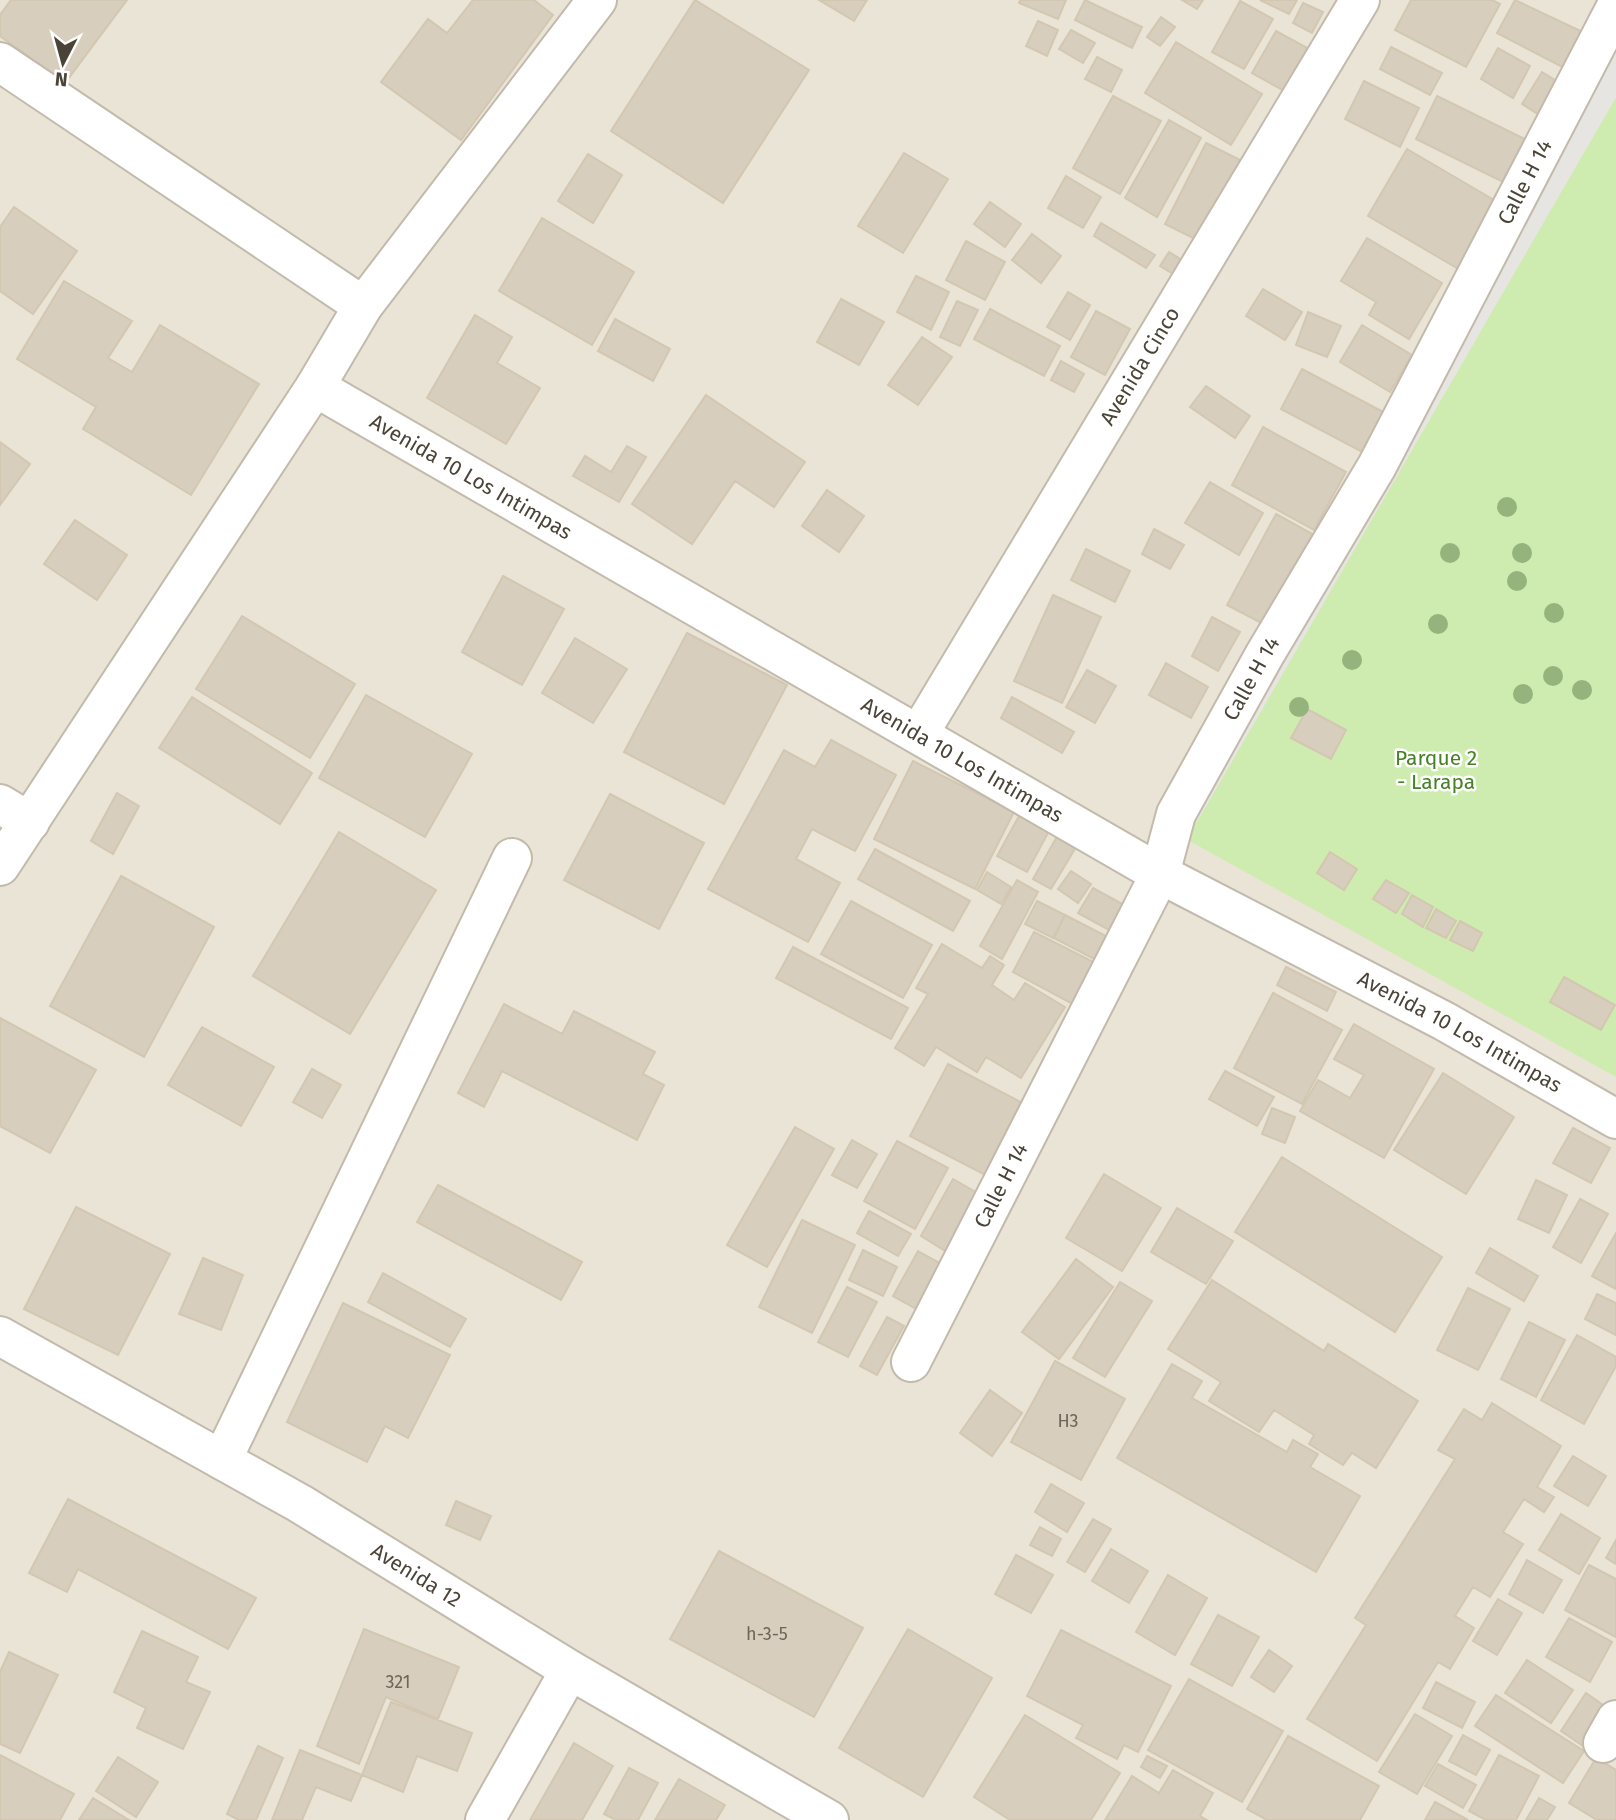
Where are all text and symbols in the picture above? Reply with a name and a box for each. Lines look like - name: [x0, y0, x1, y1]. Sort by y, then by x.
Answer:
- north arrow: [28, 28, 98, 98]
- text: N: [54, 67, 69, 92]
- street label: Calle H 14: [1492, 135, 1558, 229]
- street label: Avenida Cinco: [1094, 302, 1186, 430]
- street label: Avenida 10 Los Intimpas: [365, 408, 577, 545]
- street label: Calle H 14: [1218, 632, 1285, 725]
- street label: Avenida 10 Los Intimpas: [857, 692, 1068, 829]
- park label: Parque 2 - Larapa: [1395, 745, 1477, 795]
- street label: Avenida 10 Los Intimpas: [1353, 966, 1566, 1098]
- street label: Calle H 14: [968, 1139, 1034, 1233]
- house number: H3: [1057, 1410, 1079, 1432]
- street label: Avenida 12: [366, 1538, 466, 1613]
- house number: h-3-5: [746, 1623, 788, 1645]
- house number: 321: [385, 1671, 411, 1693]

